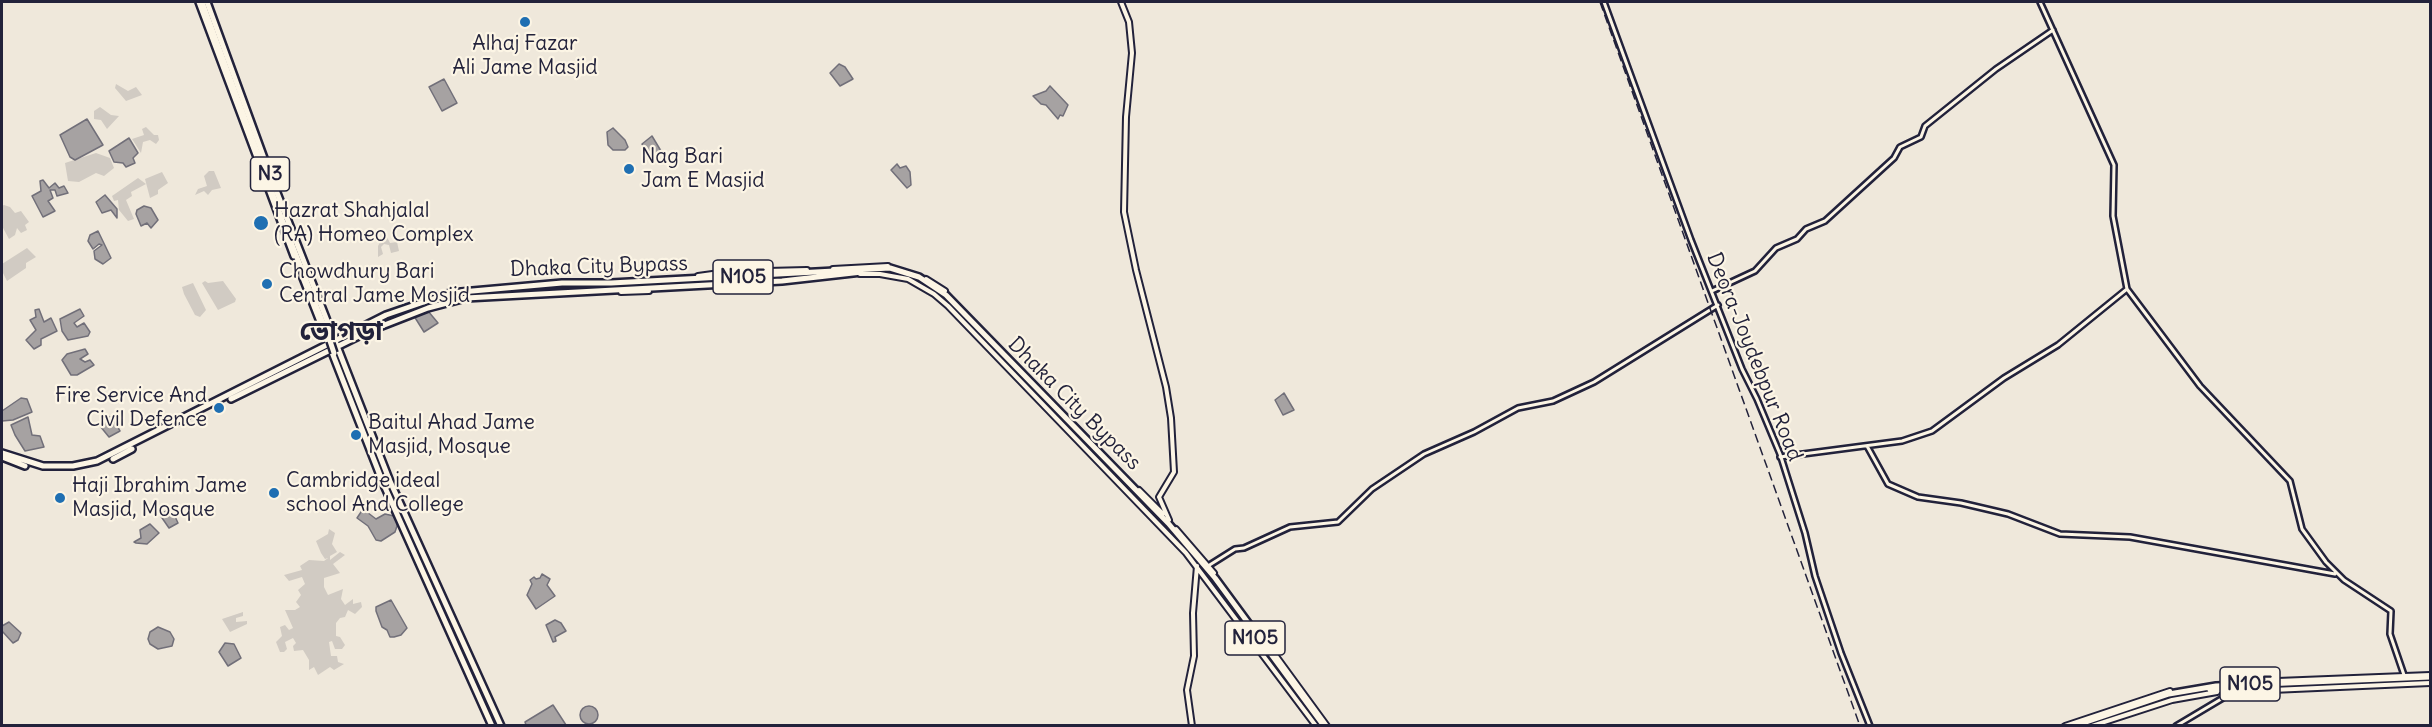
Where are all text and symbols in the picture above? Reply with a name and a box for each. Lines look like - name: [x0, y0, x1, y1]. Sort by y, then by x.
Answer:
- marker: Alhaj Fazar Ali Jame Masjid: [518, 15, 532, 29]
- place label: Alhaj Fazar Ali Jame Masjid: [452, 31, 598, 81]
- place label: Nag Bari Jam E Masjid: [641, 144, 765, 194]
- road number: N3: [250, 157, 290, 191]
- marker: Nag Bari Jam E Masjid: [622, 162, 636, 176]
- place label: Hazrat Shahjalal (RA) Homeo Complex: [274, 198, 474, 248]
- marker: Hazrat Shahjalal (RA) Homeo Complex: [252, 214, 270, 232]
- street label: Deora-Joydebpur Road: [1701, 249, 1807, 465]
- street label: Dhaka City Bypass: [510, 251, 688, 283]
- place label: Chowdhury Bari Central Jame Mosjid: [279, 259, 470, 309]
- road number: N105: [713, 260, 773, 294]
- marker: Chowdhury Bari Central Jame Mosjid: [260, 277, 274, 291]
- district label: ভোগড়া: [299, 316, 383, 348]
- street label: Dhaka City Bypass: [1002, 332, 1146, 476]
- place label: Fire Service And Civil Defence: [55, 383, 207, 433]
- marker: Fire Service And Civil Defence: [212, 401, 226, 415]
- place label: Baitul Ahad Jame Masjid, Mosque: [368, 410, 535, 460]
- marker: Baitul Ahad Jame Masjid, Mosque: [349, 428, 363, 442]
- place label: Cambridge ideal school And College: [286, 468, 464, 518]
- place label: Haji Ibrahim Jame Masjid, Mosque: [72, 473, 247, 523]
- marker: Cambridge ideal school And College: [267, 486, 281, 500]
- marker: Haji Ibrahim Jame Masjid, Mosque: [53, 491, 67, 505]
- road number: N105: [1225, 621, 1285, 655]
- road number: N105: [2220, 667, 2280, 701]

